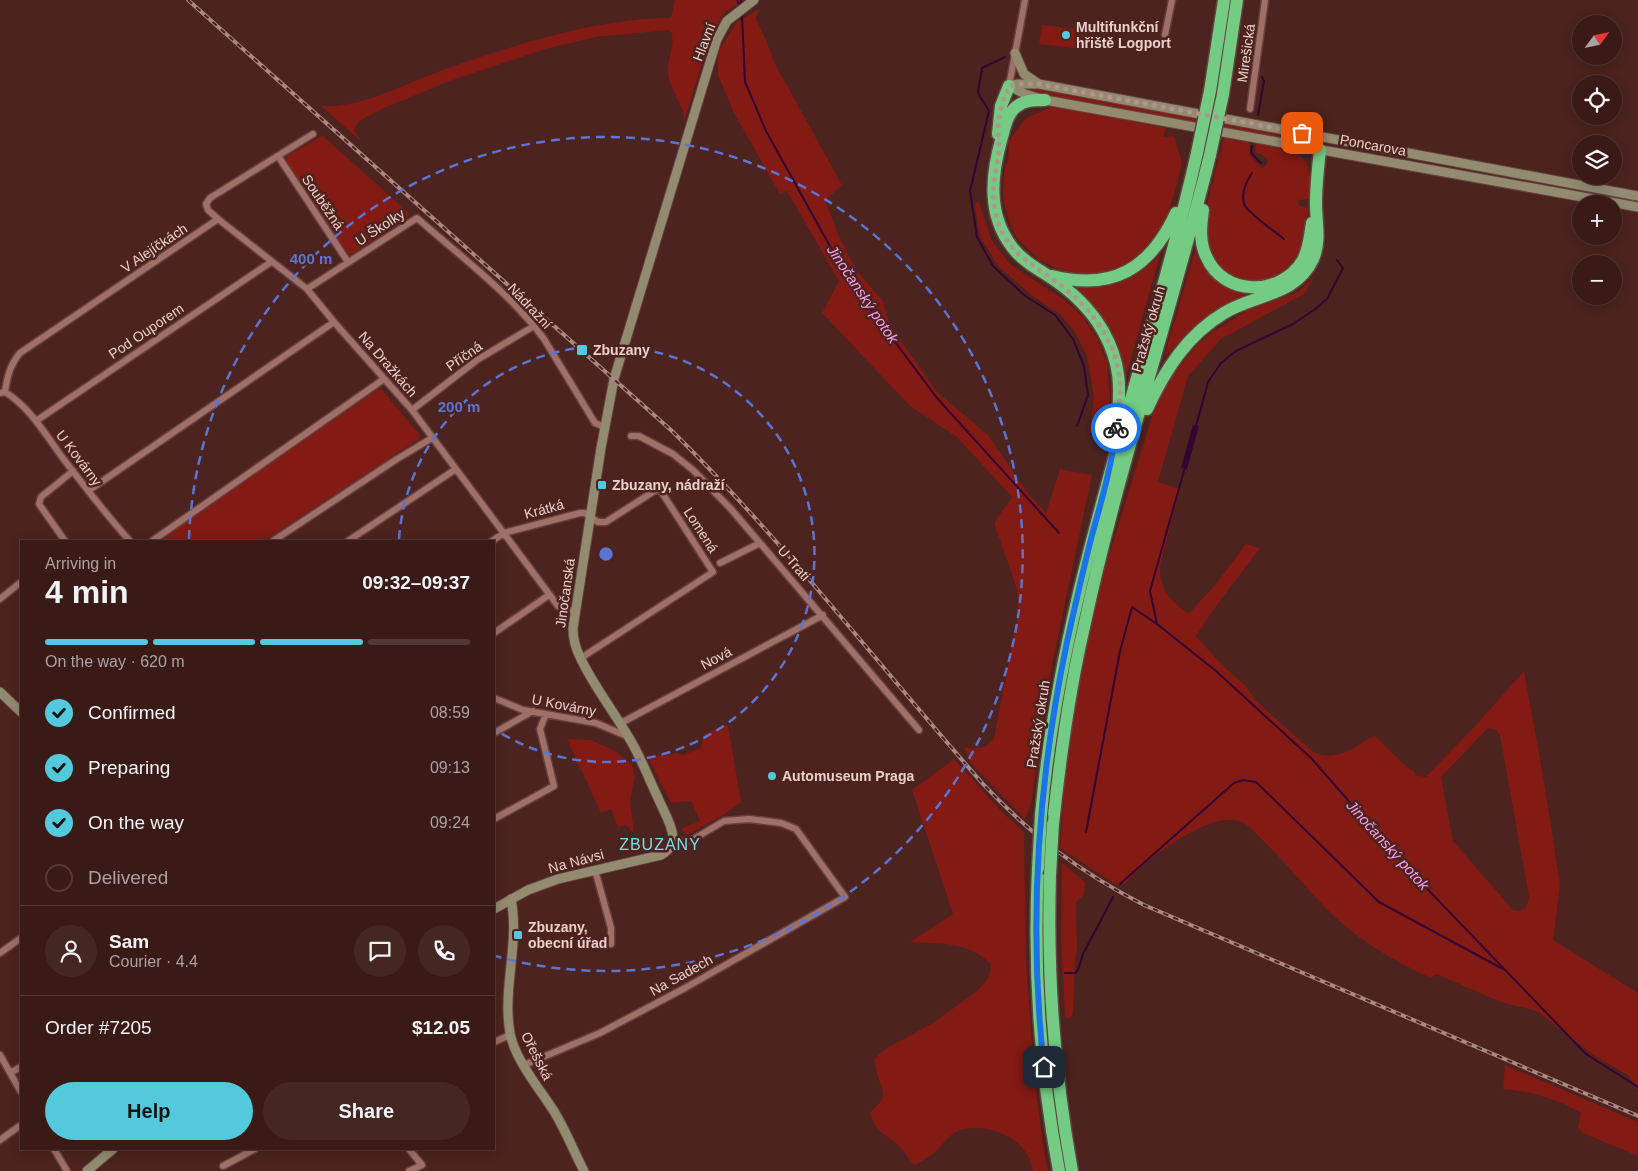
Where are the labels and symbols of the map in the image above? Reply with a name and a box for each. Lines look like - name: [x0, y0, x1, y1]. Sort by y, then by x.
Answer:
- north arrow: [1572, 15, 1622, 65]
- place label: Multifunkční hřiště Logport: [1076, 19, 1171, 51]
- street label: Hlavní: [689, 21, 719, 63]
- street label: Mirešická: [1234, 22, 1258, 83]
- marker: Multifunkční hřiště Logport: [1060, 29, 1072, 41]
- pin: [1281, 112, 1323, 154]
- street label: Poncarova: [1339, 131, 1408, 159]
- street label: Souběžná: [299, 171, 347, 233]
- street label: U Školky: [352, 205, 408, 249]
- street label: V Alejíčkách: [118, 220, 190, 276]
- water label: Jinočanský potok: [823, 241, 903, 348]
- text: 400 m: [290, 250, 332, 267]
- street label: Nádražní: [505, 280, 555, 332]
- street label: Pražský okruh: [1128, 284, 1168, 374]
- street label: Pod Ouporem: [105, 300, 187, 362]
- street label: Na Dražkách: [355, 328, 421, 400]
- street label: Příčná: [443, 338, 485, 374]
- place label: Zbuzany: [593, 342, 650, 358]
- marker: Zbuzany: [575, 343, 589, 357]
- text: 200 m: [438, 398, 480, 415]
- courier: [1091, 403, 1141, 453]
- street label: U Kovárny: [53, 427, 105, 489]
- place label: Zbuzany, nádraží: [612, 477, 726, 493]
- marker: Zbuzany, nádraží: [596, 479, 608, 491]
- street label: Krátká: [522, 496, 566, 522]
- street label: Lomená: [681, 504, 722, 556]
- street label: U Trati: [774, 542, 814, 584]
- centre of rings: [597, 545, 615, 563]
- street label: Jinočanská: [552, 557, 578, 629]
- street label: Nová: [698, 643, 734, 673]
- street label: Pražský okruh: [1023, 679, 1053, 769]
- street label: U Kovárny: [530, 691, 598, 719]
- place label: Automuseum Praga: [782, 768, 914, 784]
- marker: Automuseum Praga: [766, 770, 778, 782]
- water label: Jinočanský potok: [1343, 796, 1434, 895]
- district label: ZBUZANY: [619, 836, 701, 853]
- street label: Na Návsi: [546, 846, 606, 876]
- place label: Zbuzany, obecní úřad: [528, 919, 607, 951]
- marker: Zbuzany, obecní úřad: [512, 929, 524, 941]
- street label: Na Sadech: [647, 951, 715, 999]
- street label: Ořešská: [518, 1029, 556, 1083]
- pin: [1023, 1046, 1065, 1088]

